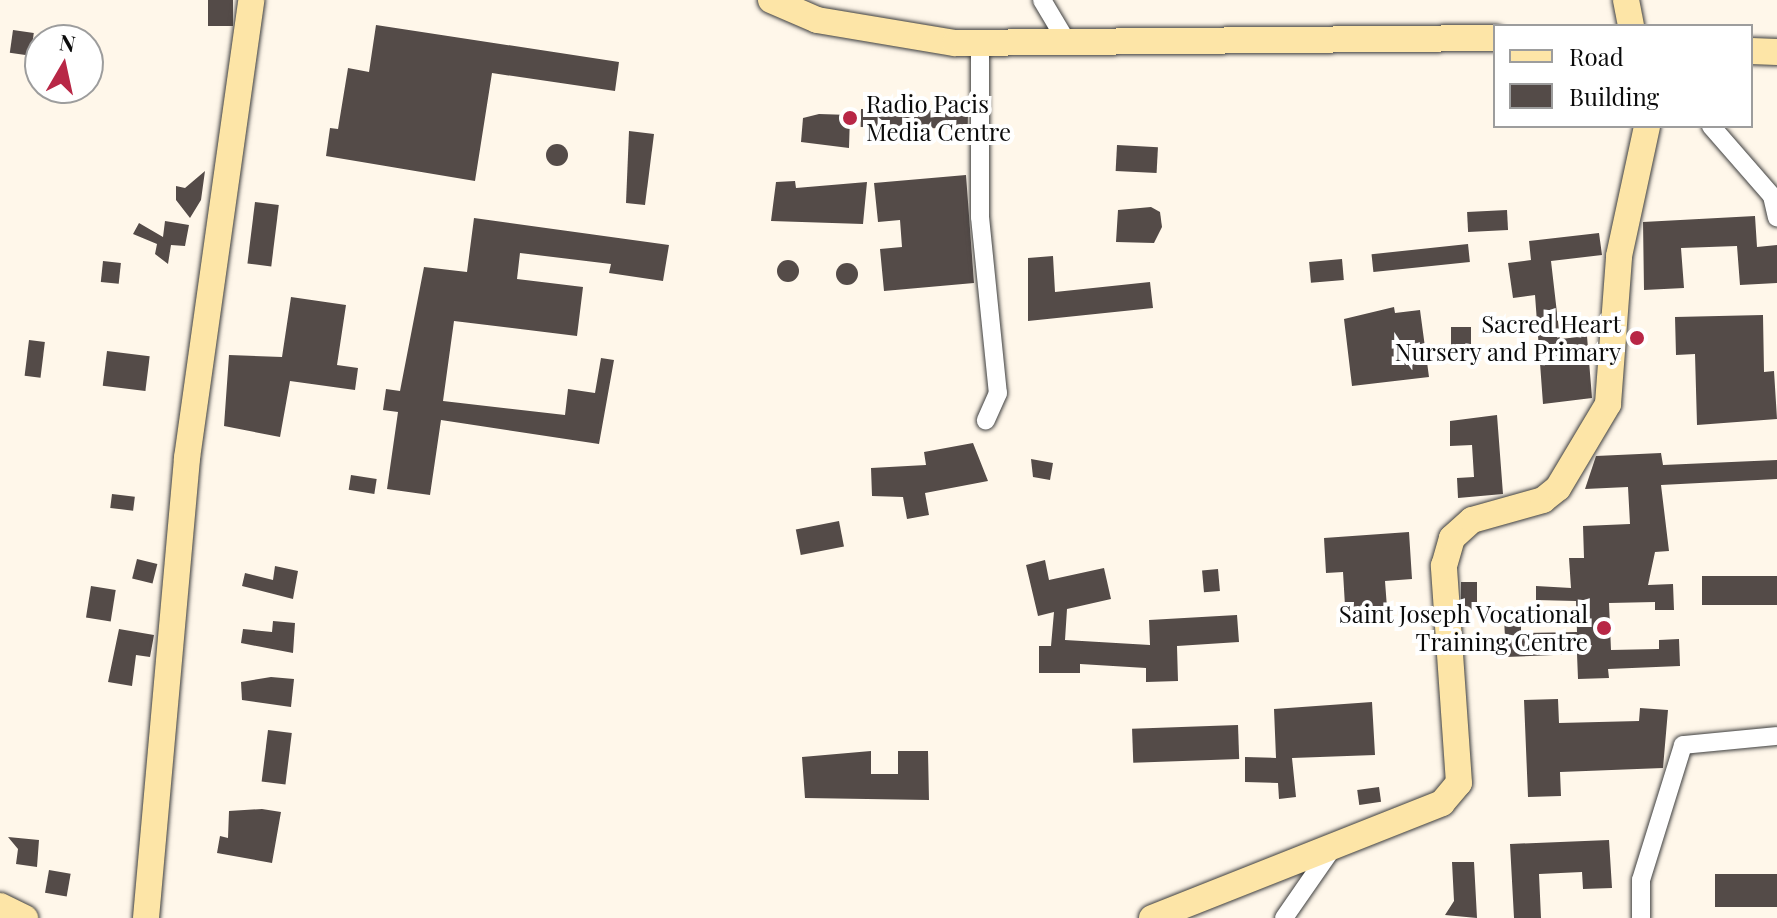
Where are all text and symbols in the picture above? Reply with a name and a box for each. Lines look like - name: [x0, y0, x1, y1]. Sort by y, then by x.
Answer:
- north arrow: [24, 24, 104, 104]
- legend: [1493, 24, 1753, 128]
- text: N: [57, 26, 78, 58]
- text: Road: [1569, 40, 1624, 72]
- text: Building: [1569, 80, 1659, 112]
- place label: Radio Pacis Media Centre: [866, 90, 1011, 146]
- marker: Radio Pacis Media Centre: [841, 109, 859, 127]
- place label: Sacred Heart Nursery and Primary: [1394, 310, 1621, 366]
- marker: Sacred Heart Nursery and Primary: [1628, 329, 1646, 347]
- place label: Saint Joseph Vocational Training Centre: [1338, 600, 1588, 656]
- marker: Saint Joseph Vocational Training Centre: [1595, 619, 1613, 637]

